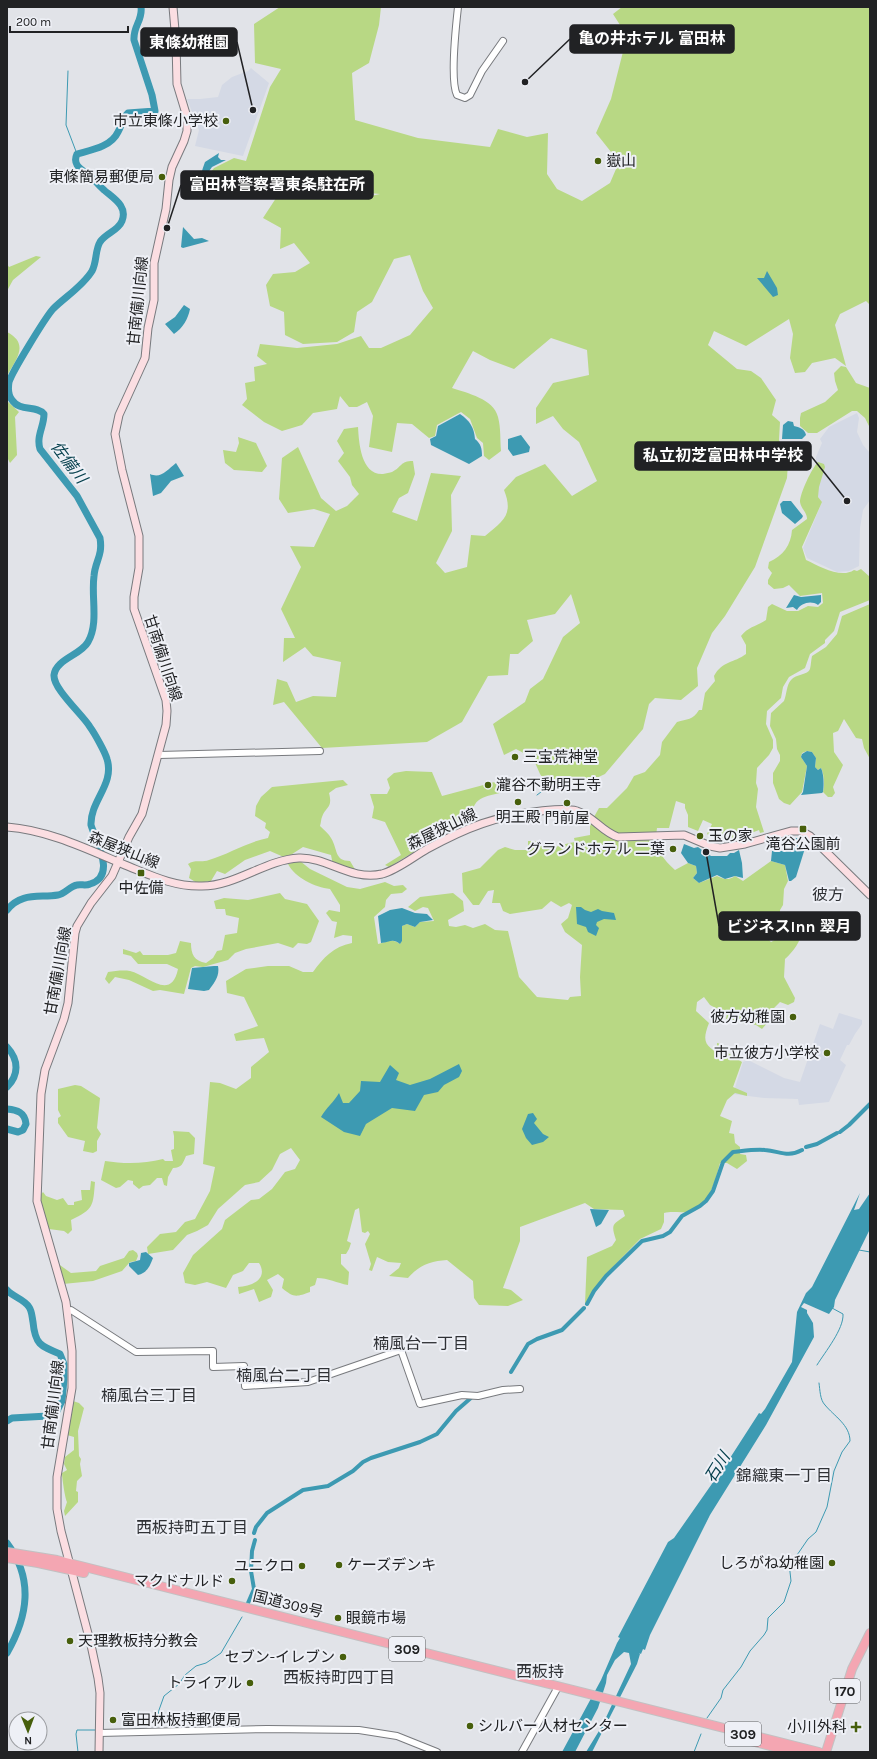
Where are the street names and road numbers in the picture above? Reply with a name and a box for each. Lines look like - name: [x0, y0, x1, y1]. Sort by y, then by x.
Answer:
- street label: 甘南備川向線: [124, 255, 152, 347]
- street label: 甘南備川向線: [141, 612, 185, 704]
- street label: 森屋狭山線: [404, 804, 480, 854]
- street label: 森屋狭山線: [86, 828, 162, 872]
- street label: 甘南備川向線: [41, 925, 75, 1017]
- street label: 甘南備川向線: [39, 1359, 67, 1451]
- street label: 国道309号: [251, 1587, 325, 1621]
- road number: 309: [389, 1637, 425, 1661]
- road number: 170: [830, 1679, 860, 1703]
- road number: 309: [725, 1722, 761, 1746]

